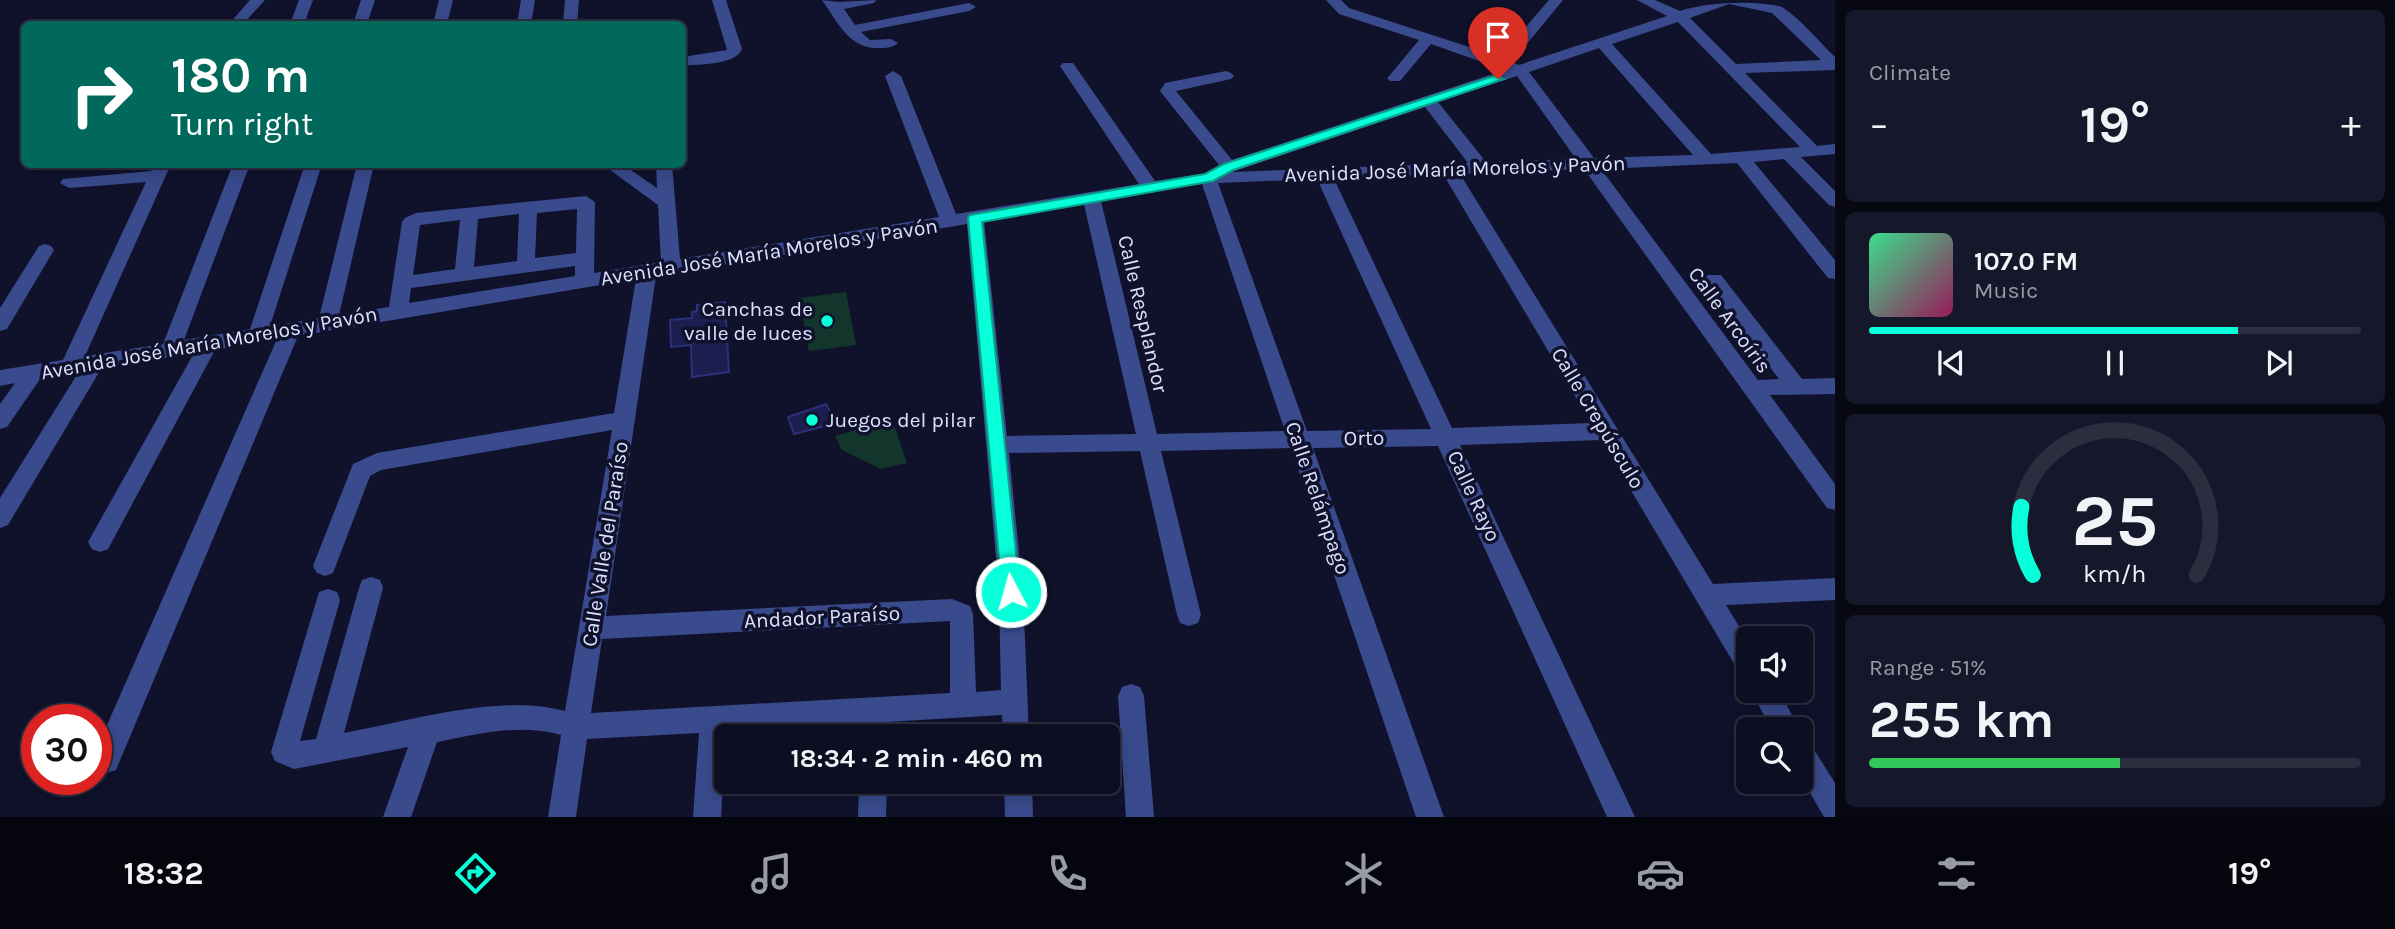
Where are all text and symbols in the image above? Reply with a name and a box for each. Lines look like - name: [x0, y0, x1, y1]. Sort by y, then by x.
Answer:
- pin: [1468, 7, 1528, 79]
- icon: arrive: [1479, 18, 1517, 56]
- text: 180 m: [171, 47, 310, 104]
- icon: right: [56, 49, 147, 140]
- text: Climate: [1869, 59, 1951, 86]
- text: 19°: [2080, 94, 2150, 155]
- text: −: [1869, 102, 1889, 147]
- text: +: [2341, 102, 2361, 147]
- text: Turn right: [171, 106, 313, 143]
- street label: Avenida José María Morelos y Pavón: [1284, 151, 1626, 187]
- street label: Avenida José María Morelos y Pavón: [599, 213, 939, 291]
- street label: Calle Resplandor: [1113, 233, 1173, 395]
- text: 107.0 FM: [1974, 246, 2078, 277]
- street label: Calle Arcoíris: [1684, 262, 1776, 378]
- text: Music: [1974, 277, 2038, 304]
- place label: Canchas de valle de luces: [684, 297, 813, 345]
- street label: Avenida José María Morelos y Pavón: [39, 302, 379, 384]
- marker: Canchas de valle de luces: [819, 313, 835, 329]
- street label: Calle Crepúsculo: [1546, 343, 1650, 493]
- icon: previous: [1932, 344, 1970, 382]
- icon: pause: [2096, 344, 2134, 382]
- icon: next: [2260, 344, 2298, 382]
- place label: Juegos del pilar: [826, 408, 975, 432]
- marker: Juegos del pilar: [804, 412, 820, 428]
- street label: Calle Relámpago: [1281, 419, 1355, 577]
- street label: Orto: [1344, 426, 1384, 450]
- street label: Calle Valle del Paraíso: [577, 440, 633, 648]
- street label: Calle Rayo: [1442, 447, 1506, 545]
- text: 25: [2072, 479, 2158, 564]
- position arrow: [974, 555, 1048, 629]
- text: km/h: [2083, 559, 2147, 588]
- street label: Andador Paraíso: [743, 601, 901, 633]
- map controls: [1736, 626, 1813, 794]
- button: sound: [1736, 626, 1813, 703]
- text: Range · 51%: [1869, 654, 1987, 681]
- text: 255 km: [1869, 689, 2054, 750]
- speed limit sign: 30: [21, 704, 112, 795]
- button: search: [1736, 717, 1813, 794]
- text: 18:34 · 2 min · 460 m: [791, 743, 1043, 774]
- icon: directions: [451, 849, 500, 898]
- icon: music: [747, 849, 796, 898]
- icon: phone: [1043, 849, 1092, 898]
- icon: climate: [1339, 849, 1388, 898]
- icon: car: [1636, 849, 1685, 898]
- icon: filters: [1932, 849, 1981, 898]
- text: 18:32: [124, 855, 204, 892]
- text: 19°: [2228, 855, 2271, 892]

